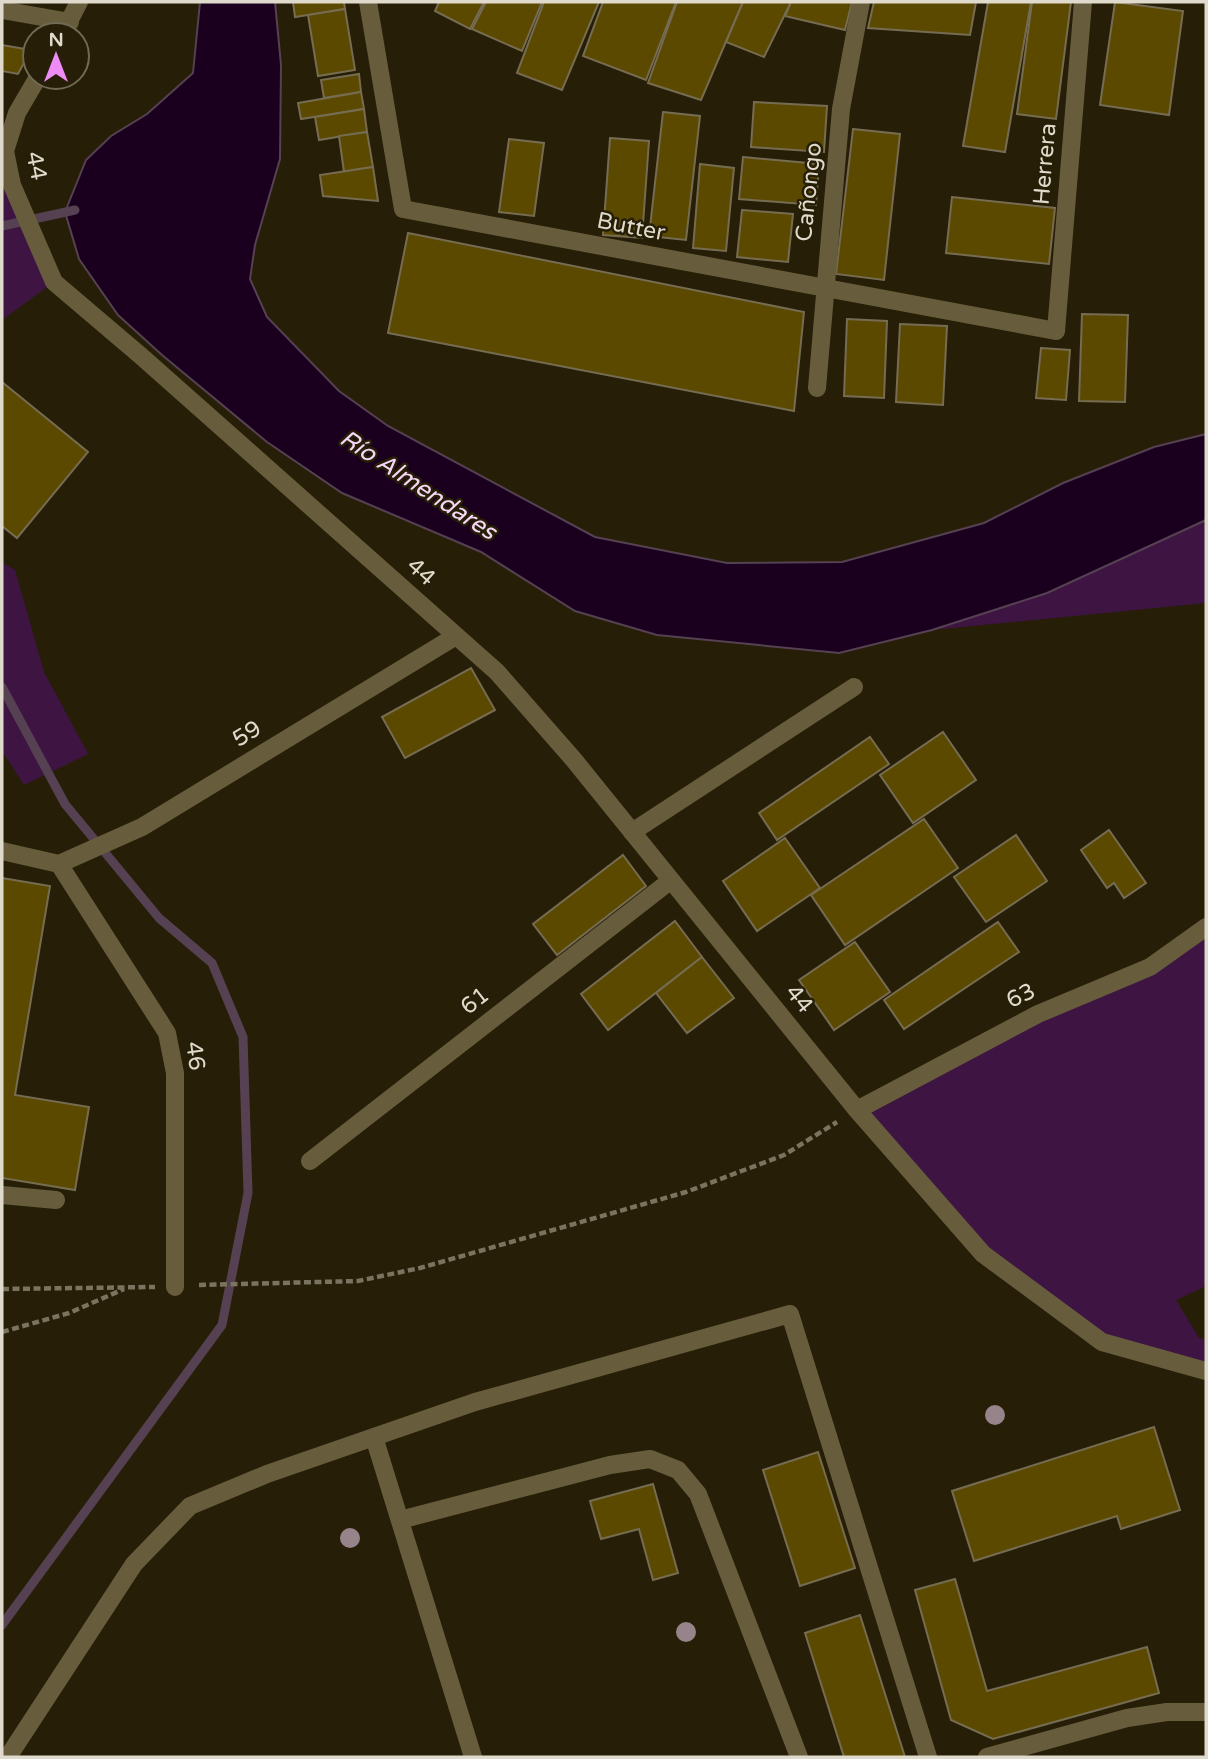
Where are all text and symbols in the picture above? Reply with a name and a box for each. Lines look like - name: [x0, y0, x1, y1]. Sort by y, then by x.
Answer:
- north arrow: [21, 21, 91, 91]
- text: N: [48, 29, 64, 51]
- street label: Herrera: [1027, 122, 1063, 206]
- street label: Cañongo: [790, 141, 828, 243]
- street label: 44: [20, 149, 52, 183]
- street label: Butter: [594, 207, 668, 247]
- water label: Río Almendares: [334, 424, 503, 547]
- street label: 44: [401, 552, 441, 592]
- street label: 59: [227, 715, 267, 753]
- street label: 63: [1002, 977, 1040, 1015]
- street label: 44: [779, 979, 819, 1019]
- street label: 61: [455, 981, 495, 1021]
- street label: 46: [179, 1040, 211, 1072]

